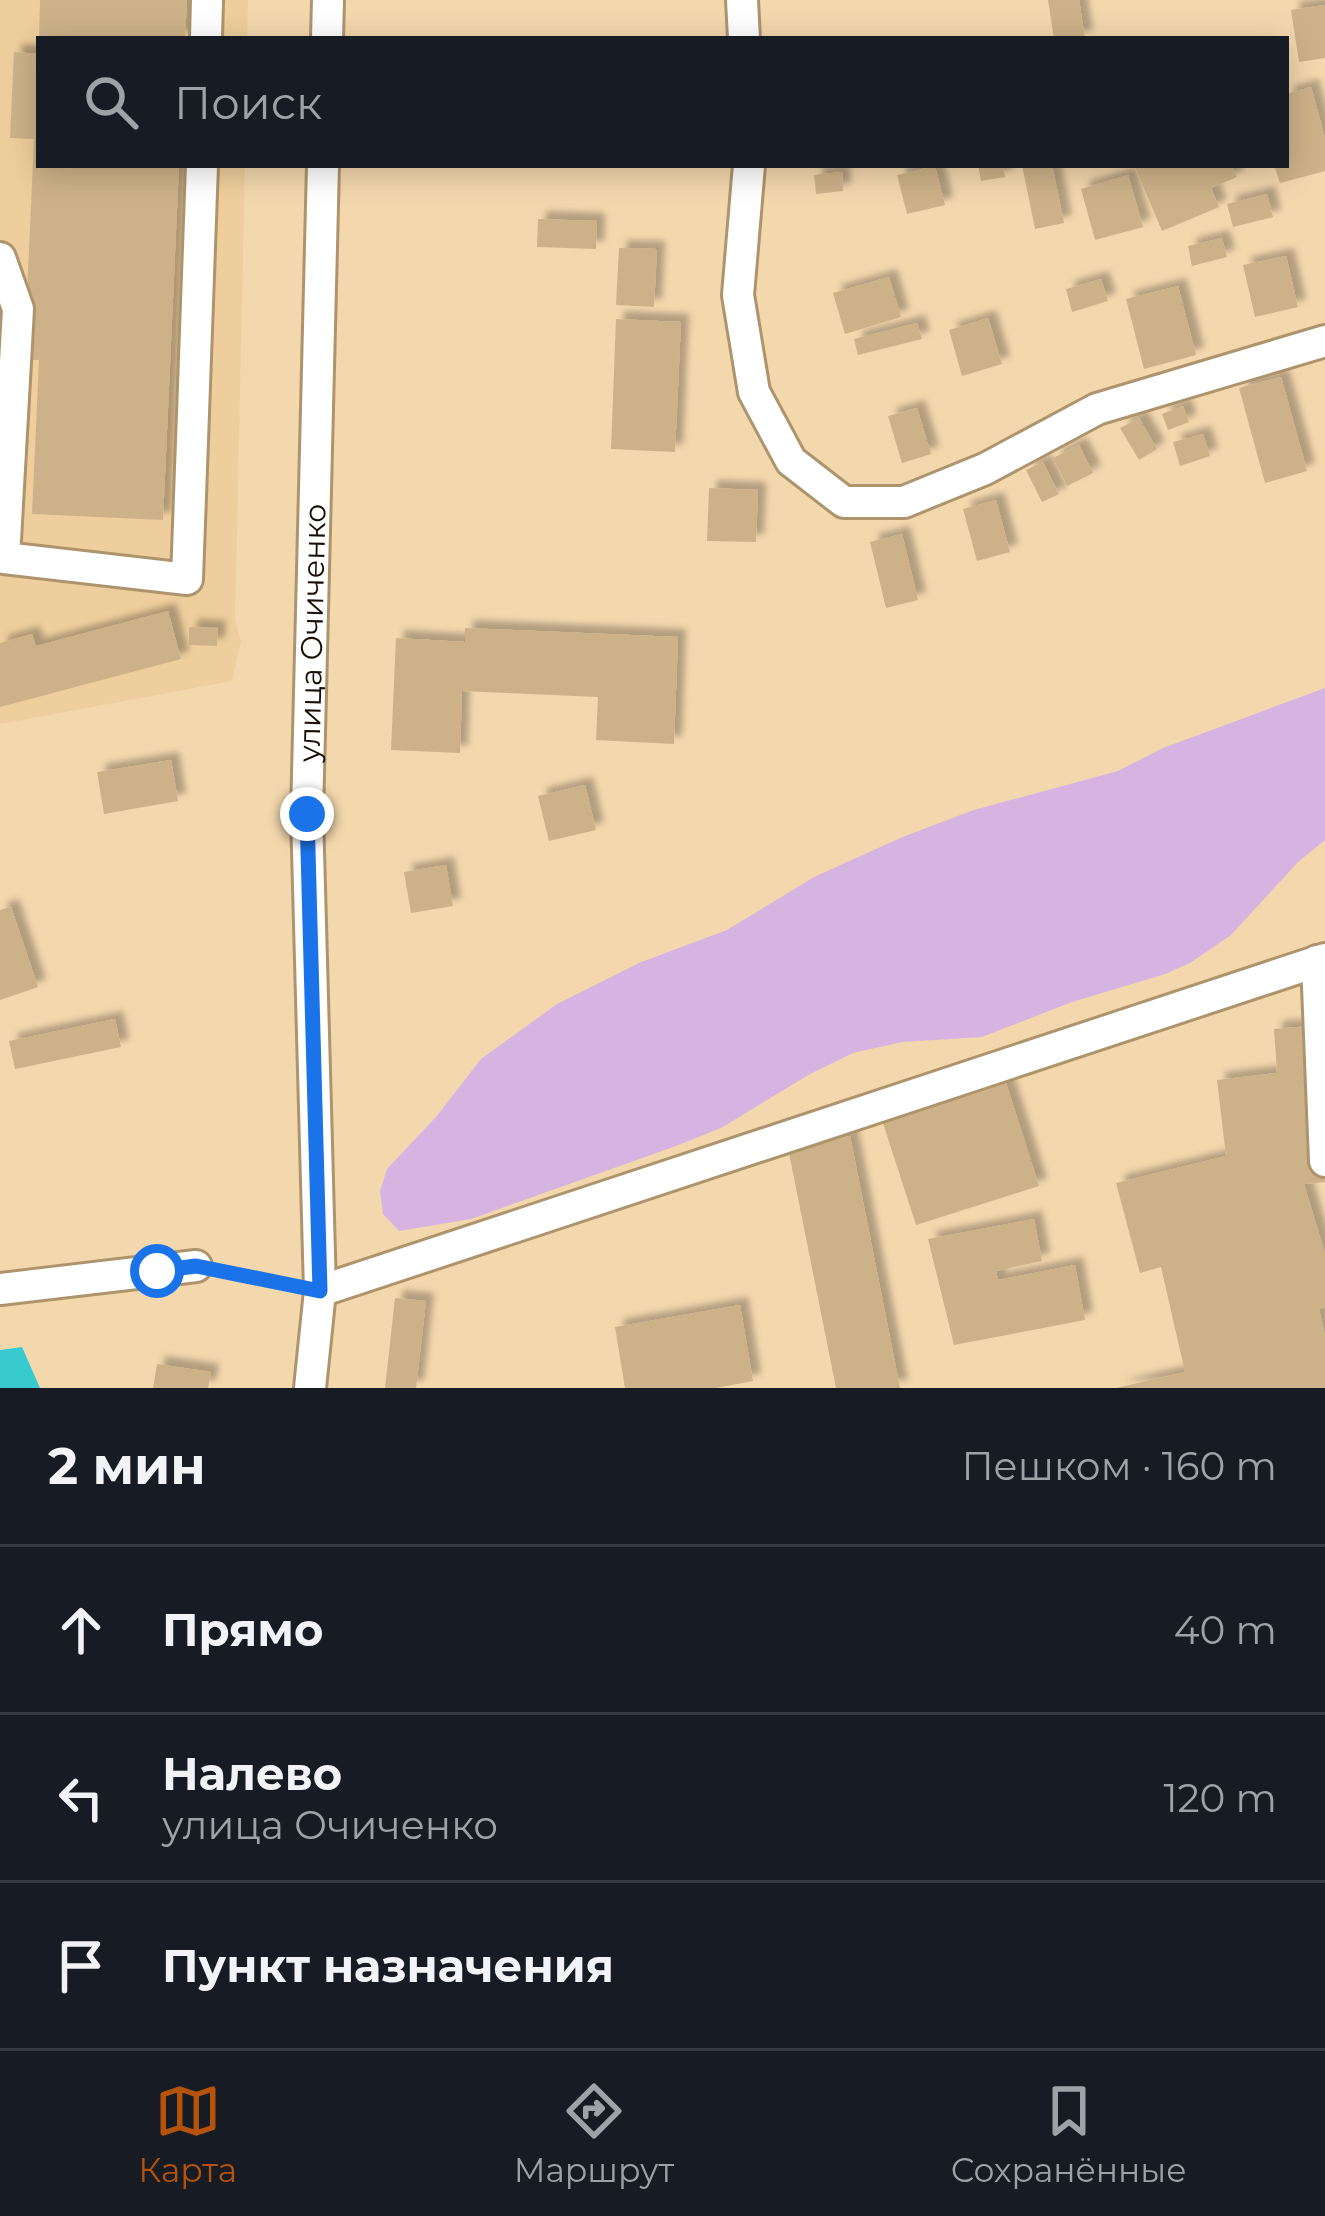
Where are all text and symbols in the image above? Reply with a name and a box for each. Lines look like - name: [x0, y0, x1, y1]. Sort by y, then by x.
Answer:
- search box: [36, 36, 1289, 168]
- icon: search: [78, 69, 144, 135]
- text: Поиск: [174, 75, 322, 130]
- street label: улица Очиченко: [290, 503, 333, 763]
- route end: [280, 787, 334, 841]
- route start: [130, 1244, 184, 1298]
- text: 2 мин: [48, 1435, 206, 1497]
- text: Пешком · 160 m: [961, 1442, 1277, 1490]
- icon: ahead: [48, 1597, 114, 1663]
- text: Прямо: [162, 1602, 323, 1657]
- text: 40 m: [1174, 1606, 1277, 1654]
- text: Налево: [162, 1746, 342, 1801]
- icon: left: [48, 1765, 114, 1831]
- text: 120 m: [1163, 1774, 1277, 1822]
- text: улица Очиченко: [162, 1801, 498, 1849]
- icon: arrive: [48, 1933, 114, 1999]
- text: Пункт назначения: [162, 1938, 614, 1993]
- tab: Карта: [138, 2078, 237, 2190]
- tab: Маршрут: [514, 2078, 674, 2190]
- tab: Сохранённые: [951, 2078, 1187, 2190]

